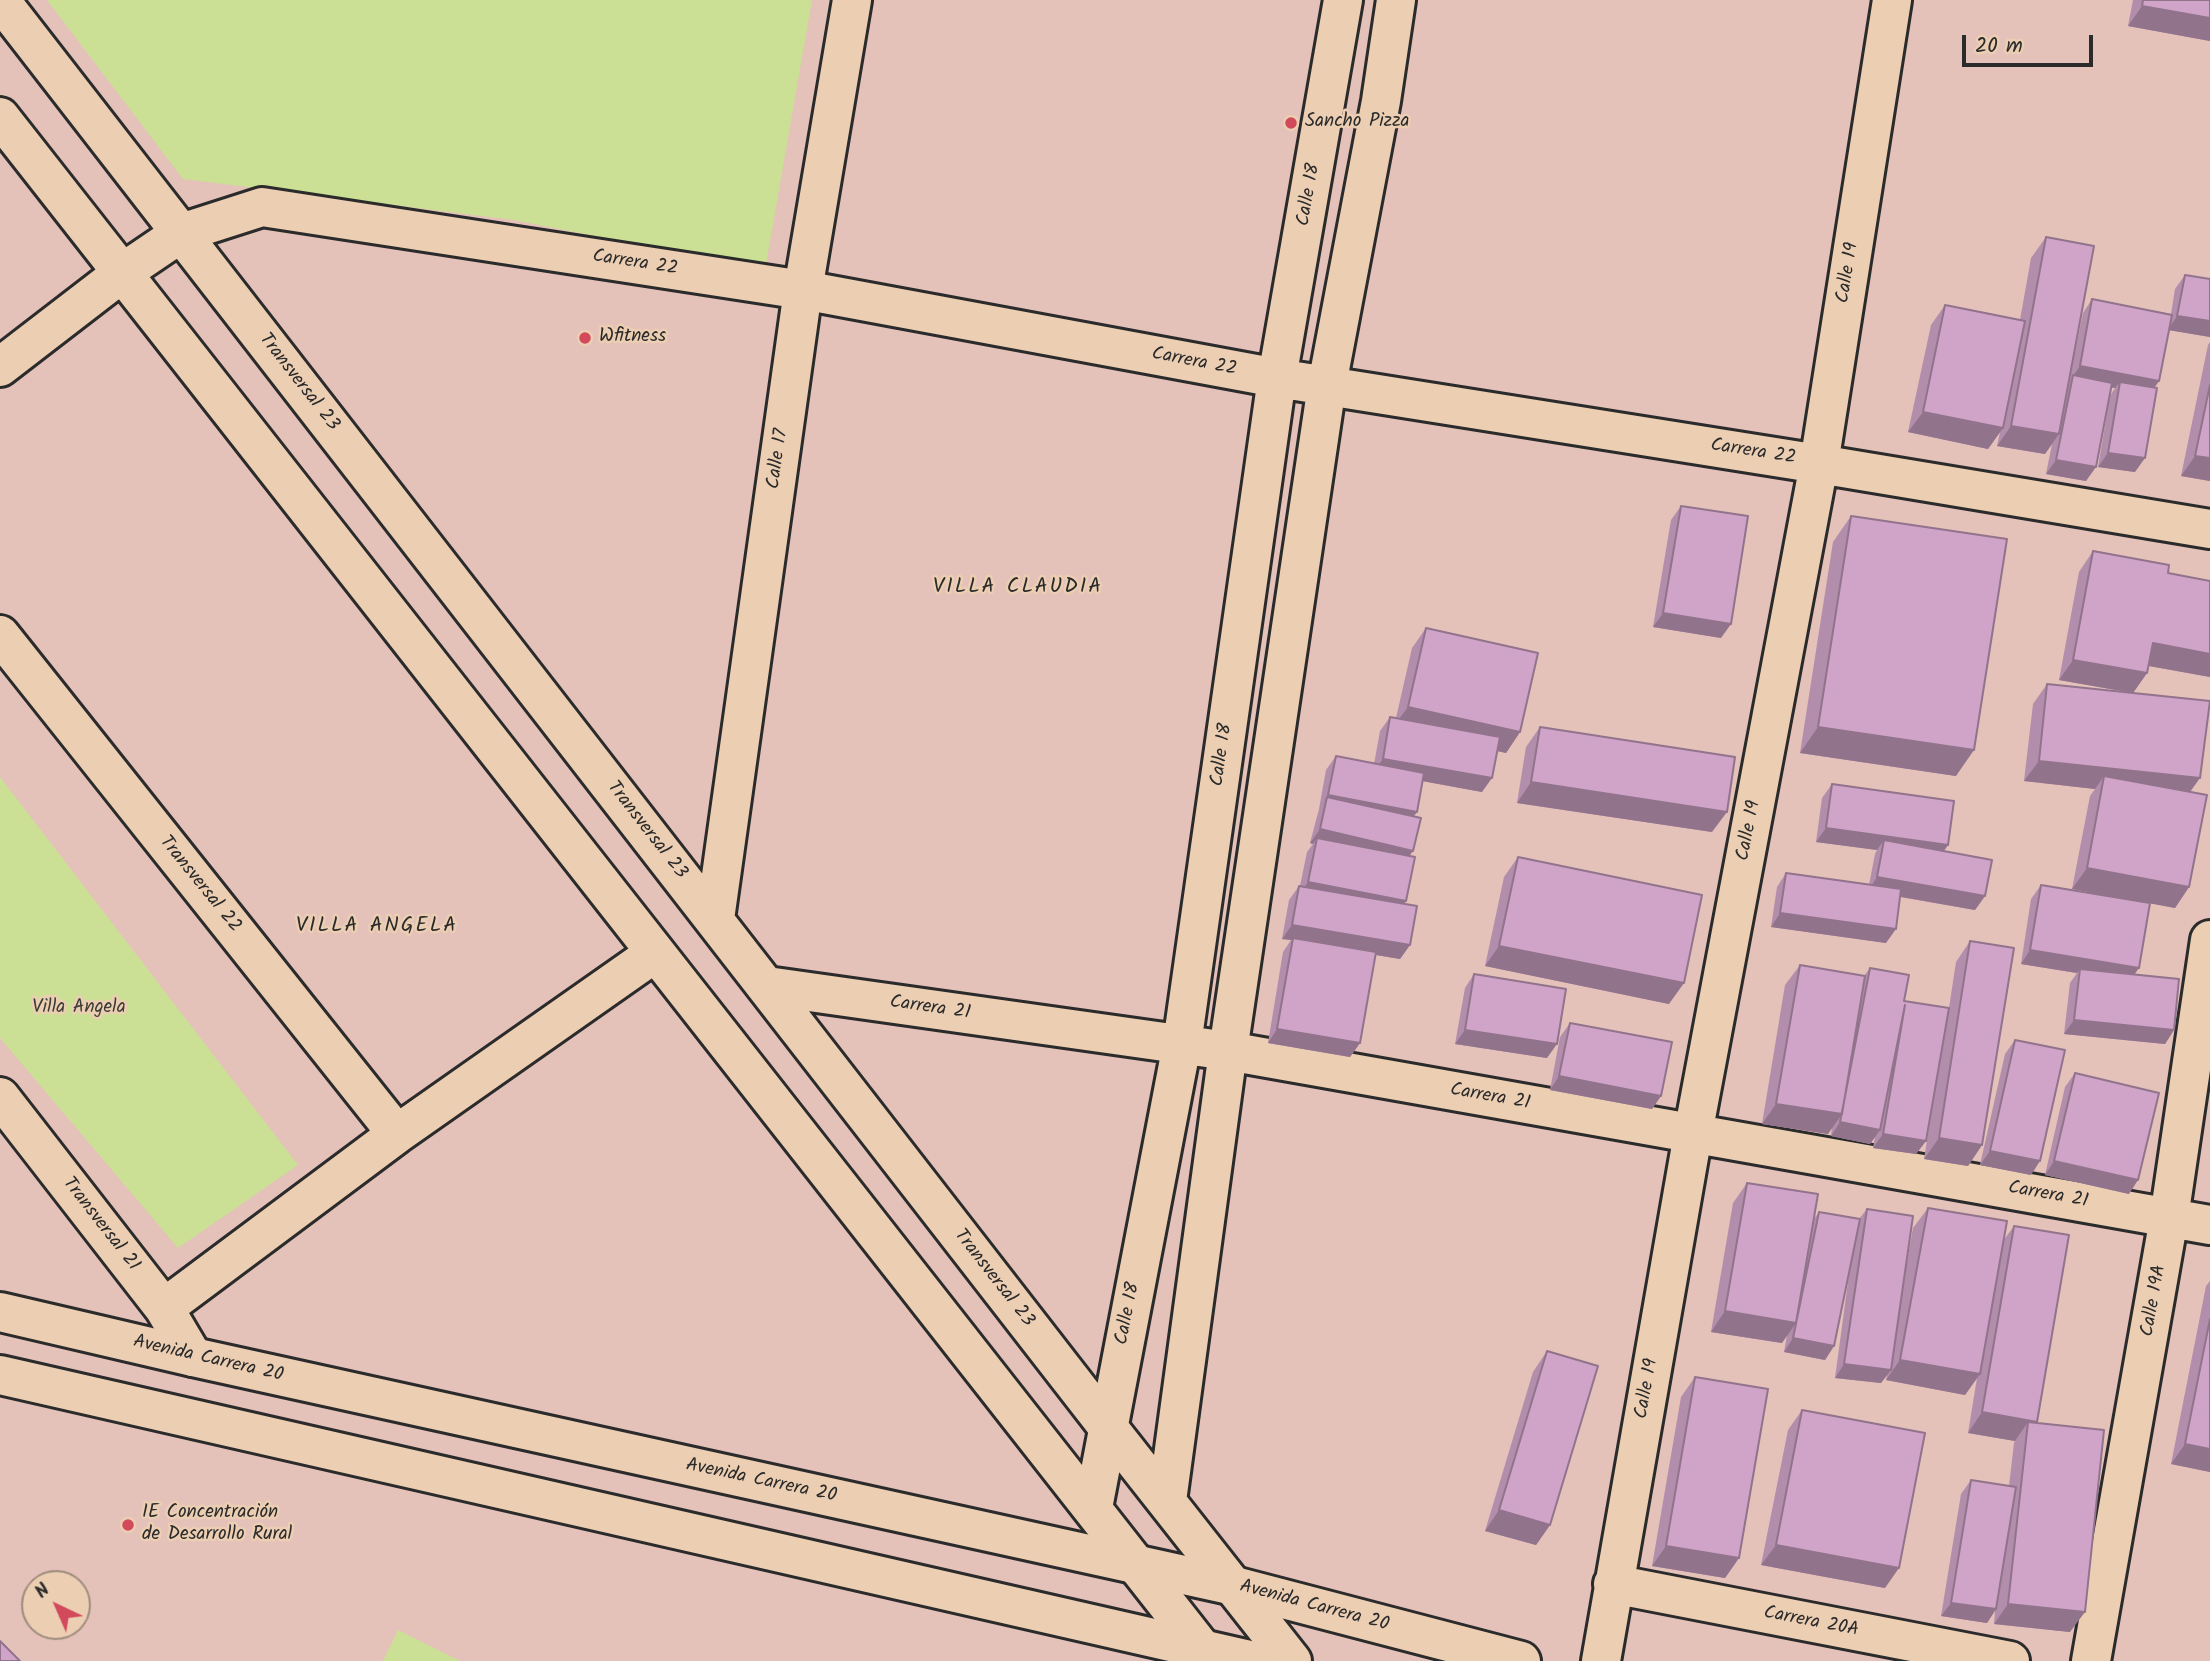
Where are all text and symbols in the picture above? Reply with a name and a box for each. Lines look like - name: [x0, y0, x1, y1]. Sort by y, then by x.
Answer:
- scale bar: [1965, 21, 2096, 65]
- text: 20 m: [1975, 30, 2023, 63]
- place label: Sancho Pizza: [1305, 112, 1409, 134]
- marker: Sancho Pizza: [1283, 115, 1299, 131]
- street label: Calle 18: [1293, 162, 1327, 228]
- street label: Calle 19: [1833, 241, 1865, 305]
- street label: Carrera 22: [591, 246, 679, 282]
- place label: Wfitness: [599, 327, 666, 349]
- street label: Transversal 23: [253, 330, 343, 436]
- marker: Wfitness: [577, 330, 593, 346]
- street label: Carrera 22: [1149, 344, 1239, 382]
- street label: Calle 17: [764, 427, 794, 491]
- street label: Carrera 22: [1709, 435, 1797, 471]
- district label: VILLA CLAUDIA: [935, 575, 1101, 601]
- street label: Calle 18: [1207, 722, 1239, 788]
- street label: Transversal 23: [601, 778, 691, 884]
- street label: Calle 19: [1733, 799, 1767, 863]
- street label: Transversal 22: [153, 832, 245, 938]
- district label: VILLA ANGELA: [297, 914, 457, 940]
- street label: Carrera 21: [888, 992, 972, 1026]
- park label: Villa Angela: [32, 998, 126, 1020]
- street label: Carrera 21: [1448, 1080, 1532, 1116]
- street label: Transversal 21: [56, 1174, 144, 1276]
- street label: Carrera 21: [2006, 1178, 2090, 1214]
- street label: Transversal 23: [948, 1226, 1038, 1332]
- street label: Calle 19A: [2137, 1263, 2173, 1339]
- street label: Calle 18: [1112, 1281, 1146, 1347]
- street label: Avenida Carrera 20: [131, 1332, 285, 1388]
- street label: Calle 19: [1631, 1357, 1665, 1421]
- street label: Avenida Carrera 20: [684, 1455, 838, 1509]
- place label: IE Concentración de Desarrollo Rural: [142, 1503, 292, 1547]
- marker: IE Concentración de Desarrollo Rural: [120, 1517, 136, 1533]
- north arrow: [21, 1570, 91, 1640]
- text: N: [28, 1576, 58, 1606]
- street label: Avenida Carrera 20: [1237, 1576, 1391, 1638]
- street label: Carrera 20A: [1762, 1603, 1860, 1643]

